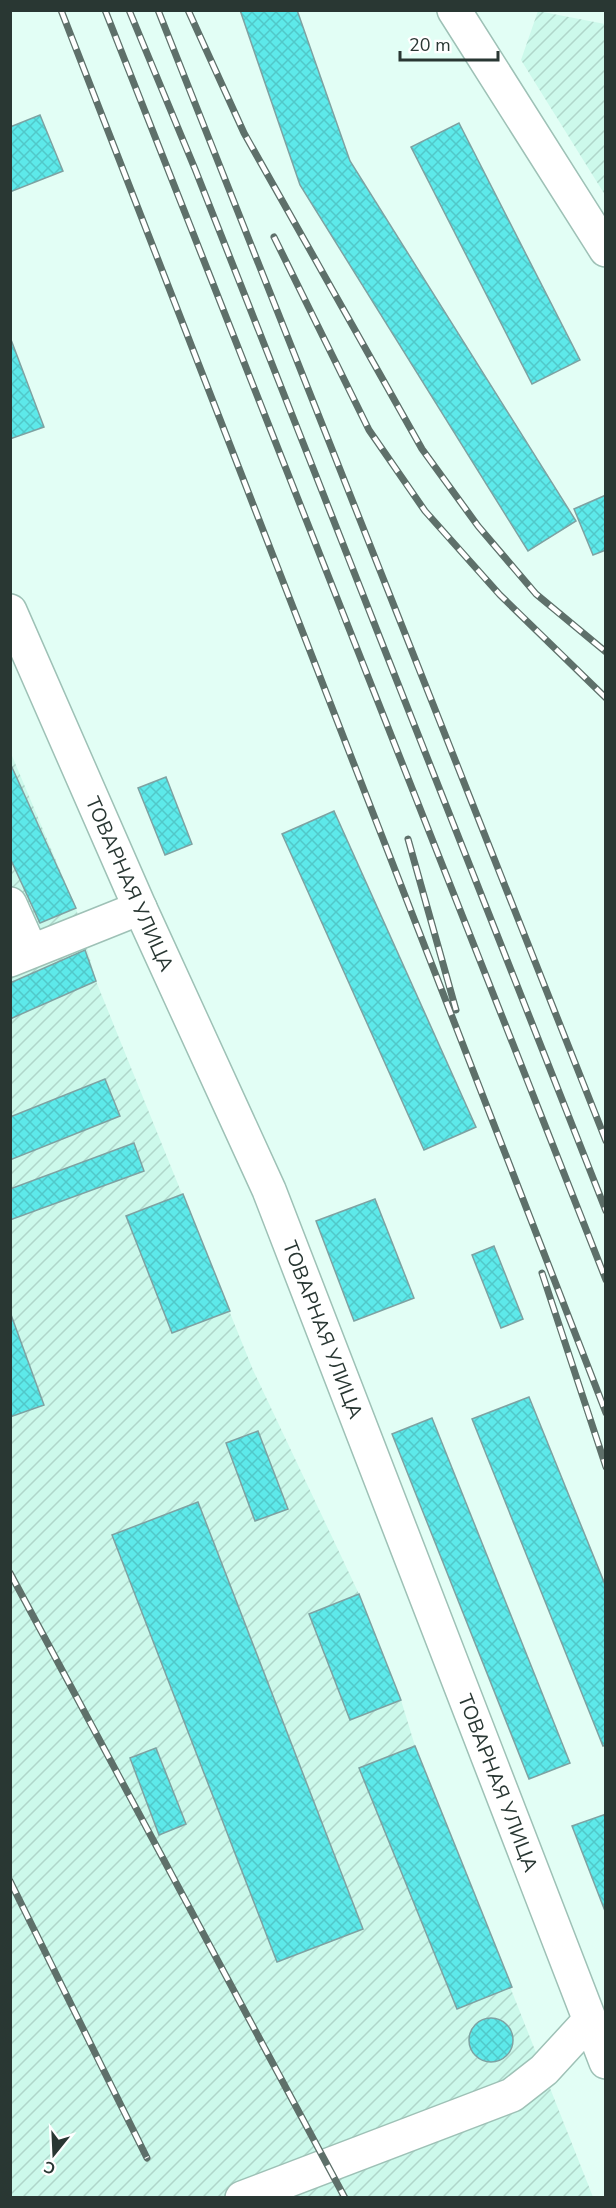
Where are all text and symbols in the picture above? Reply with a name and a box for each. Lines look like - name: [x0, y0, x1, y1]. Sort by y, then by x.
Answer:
- scale bar: [400, 24, 498, 62]
- text: 20 m: [409, 33, 451, 57]
- street label: ТОВАРНАЯ УЛИЦА: [79, 792, 181, 976]
- street label: ТОВАРНАЯ УЛИЦА: [276, 1237, 370, 1423]
- street label: ТОВАРНАЯ УЛИЦА: [452, 1690, 545, 1876]
- north arrow: [24, 2124, 84, 2184]
- text: С: [41, 2155, 58, 2179]

